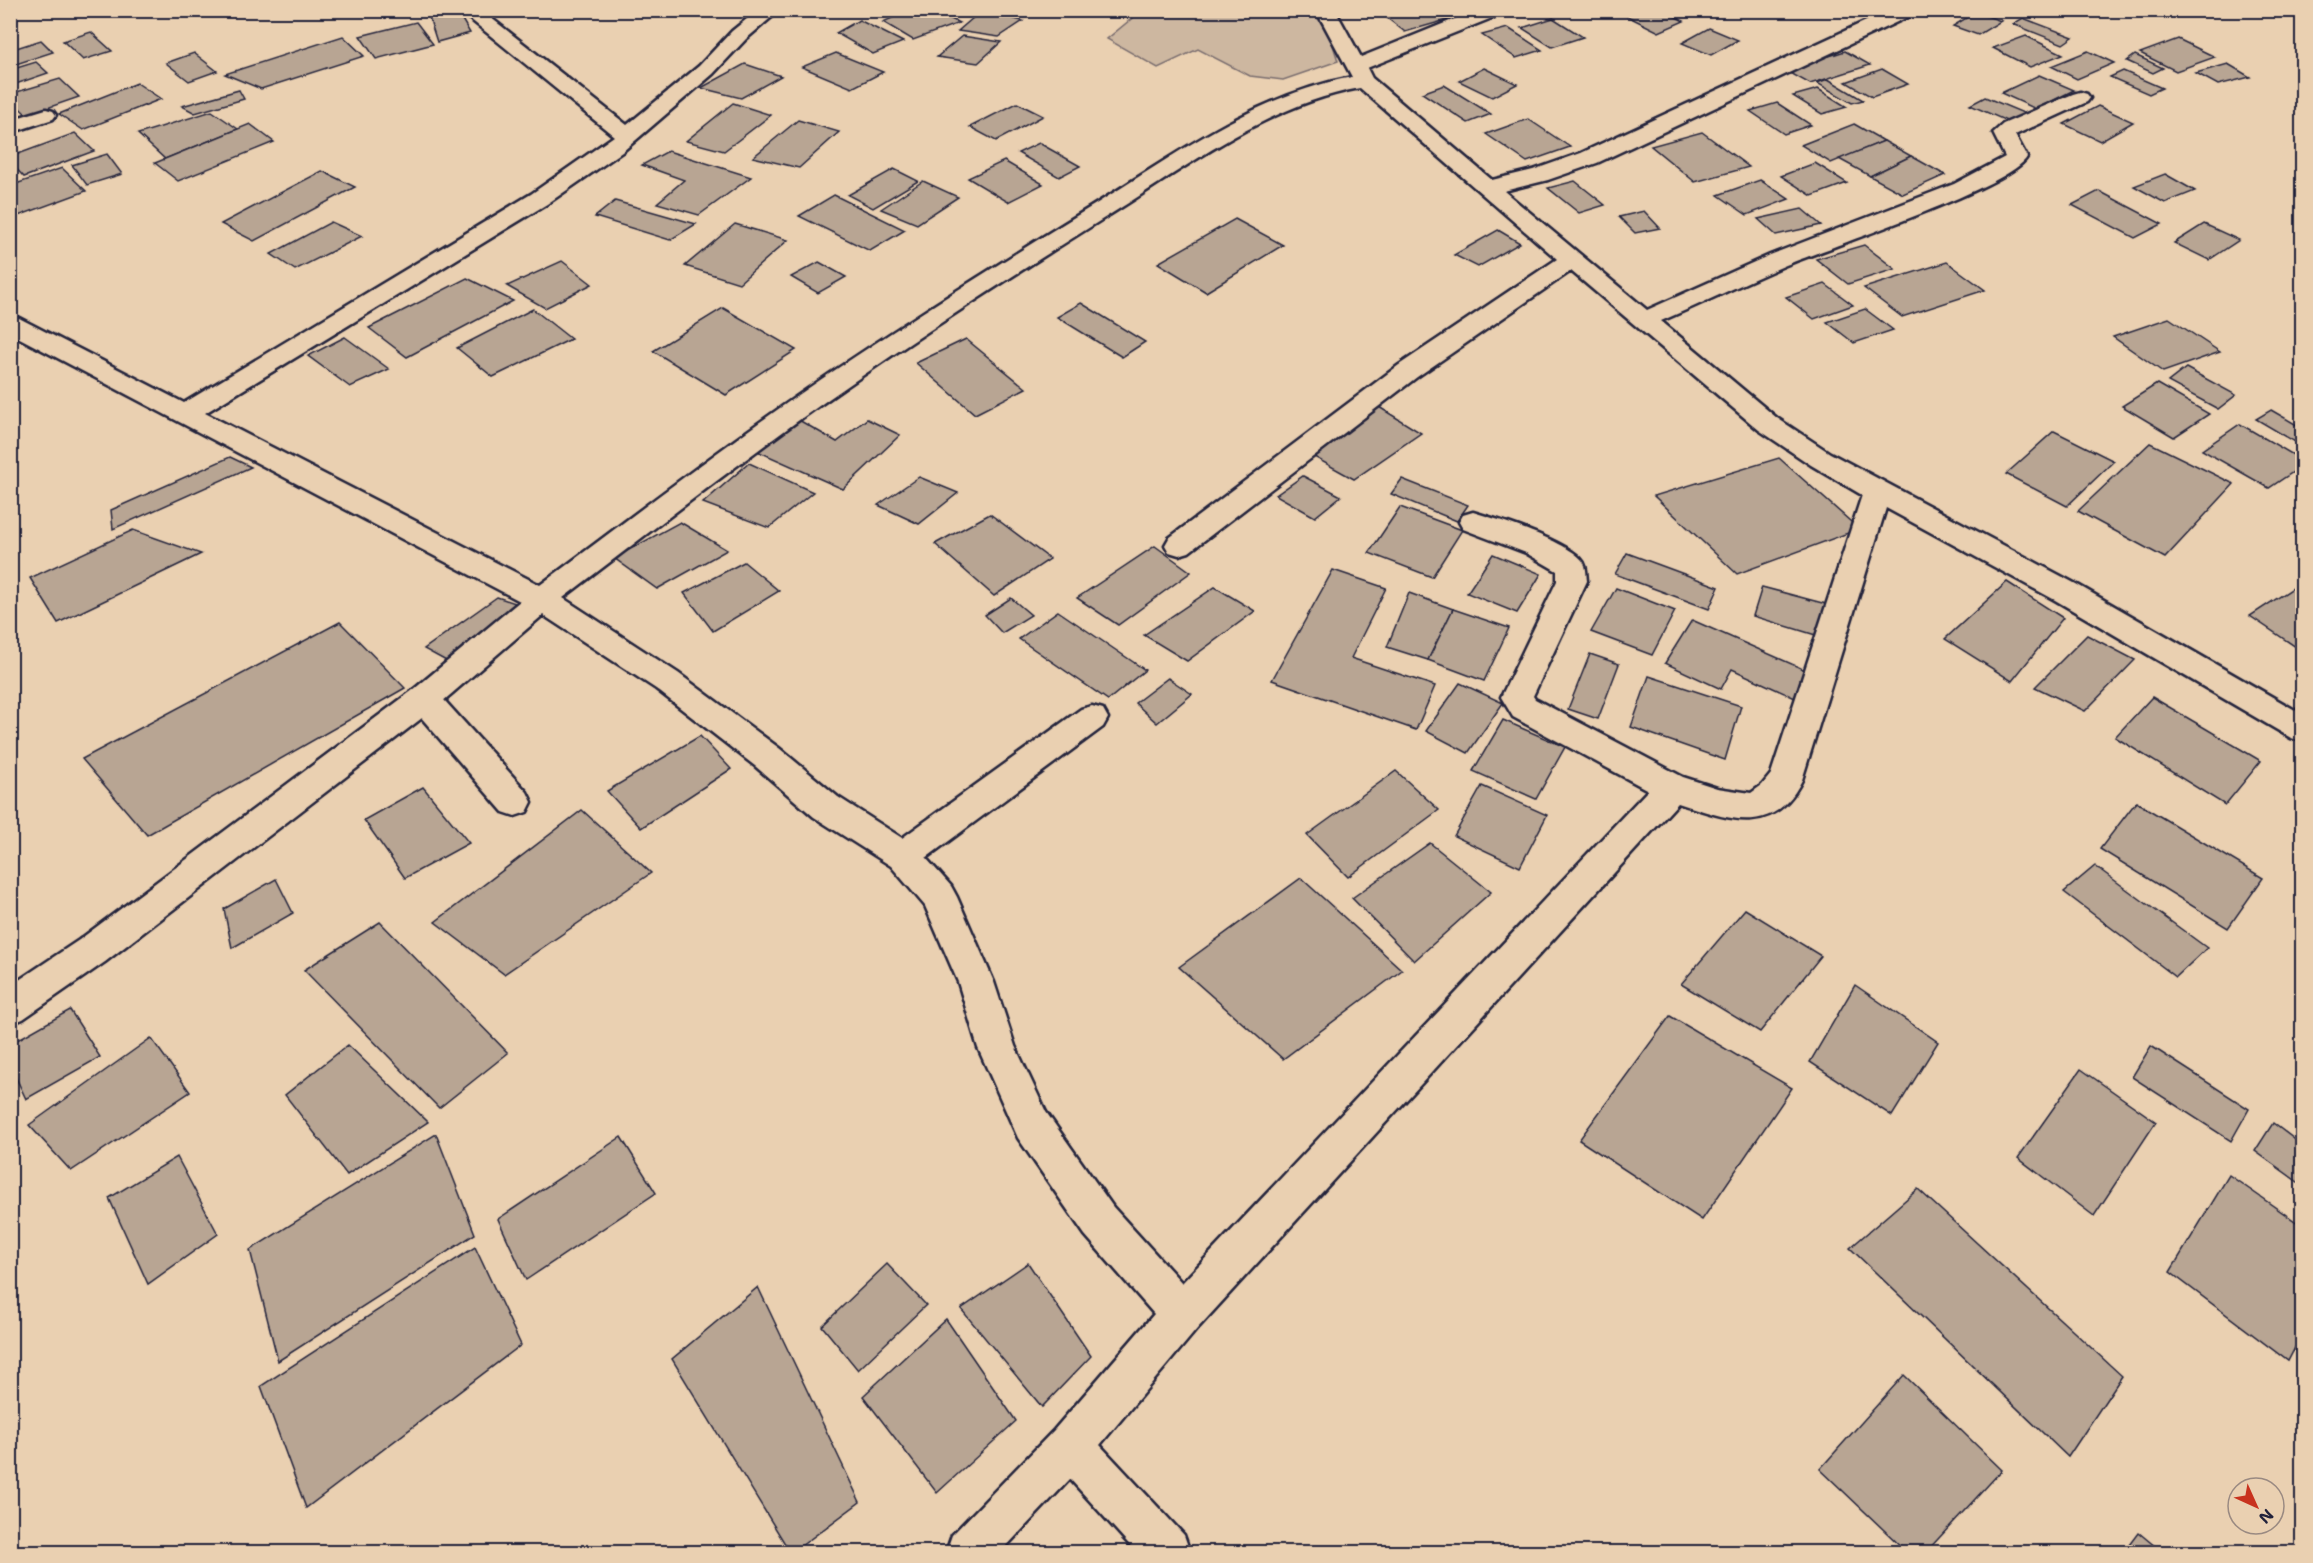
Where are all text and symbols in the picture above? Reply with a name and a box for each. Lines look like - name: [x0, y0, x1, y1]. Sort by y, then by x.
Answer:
- north arrow: [2226, 1476, 2286, 1536]
- text: N: [2254, 1504, 2278, 1528]

